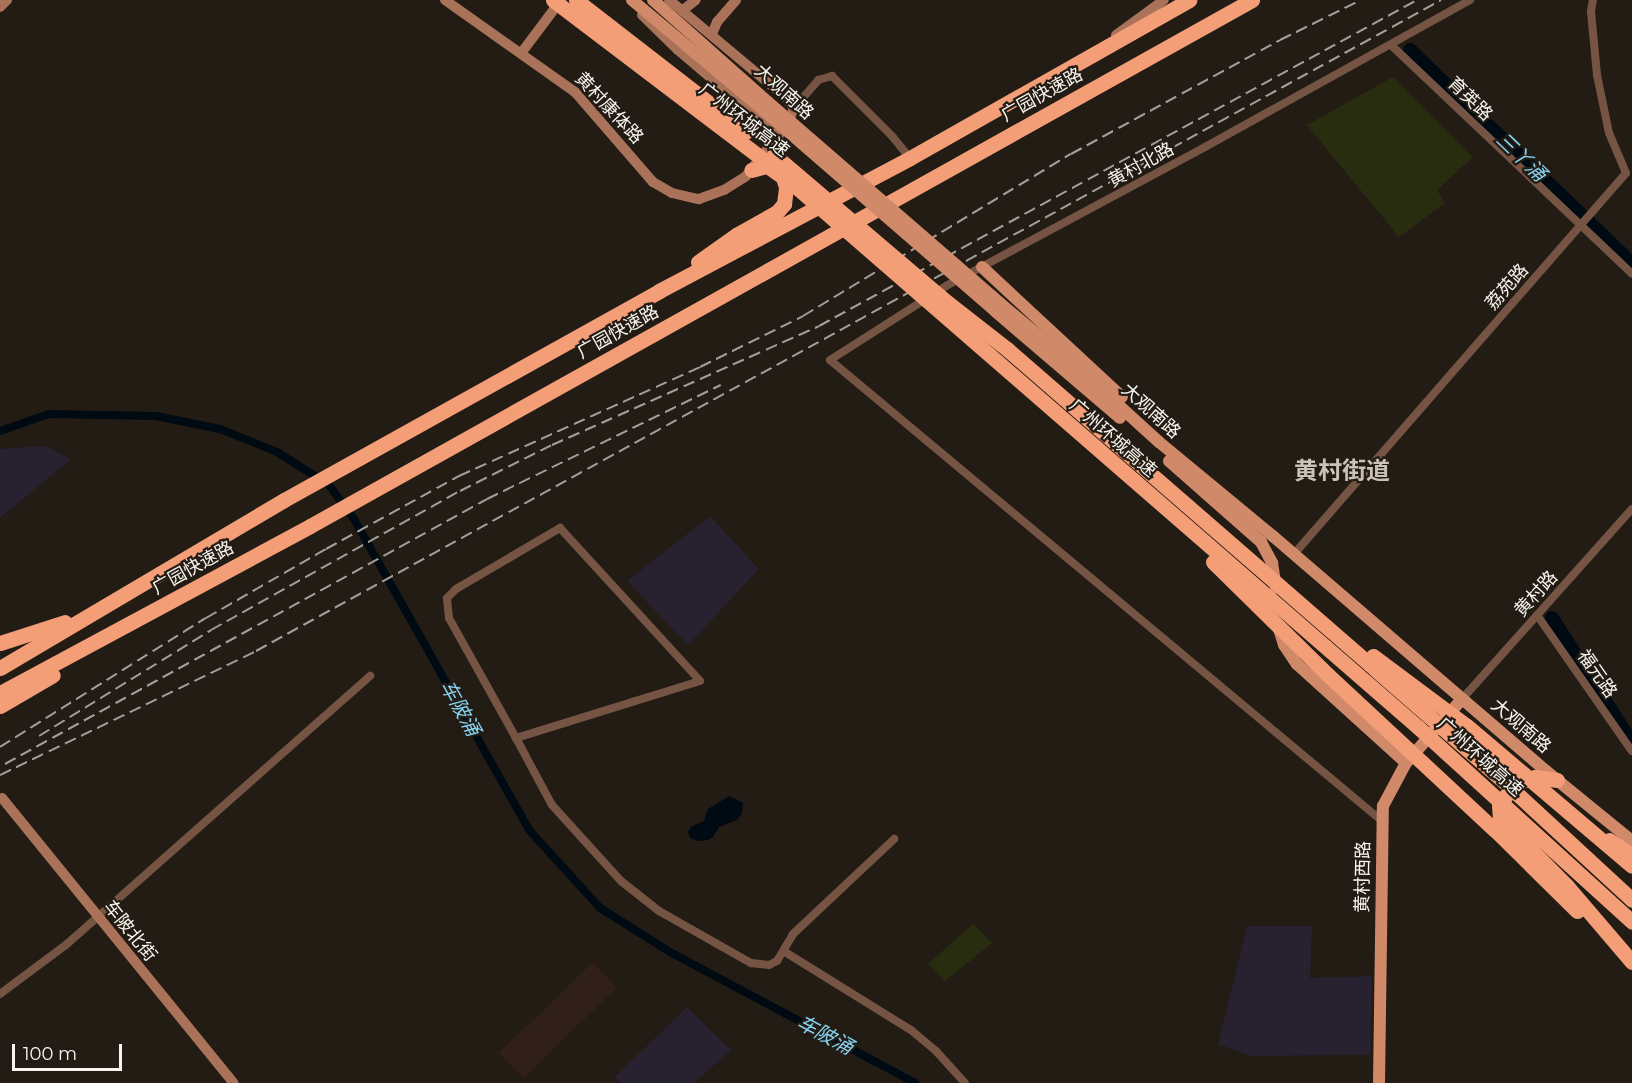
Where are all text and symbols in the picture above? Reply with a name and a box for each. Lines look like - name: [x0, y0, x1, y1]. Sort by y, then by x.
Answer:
- street label: 大观南路: [750, 60, 818, 124]
- street label: 广园快速路: [997, 64, 1087, 126]
- street label: 黄村康体路: [570, 68, 648, 148]
- street label: 育英路: [1443, 72, 1497, 126]
- street label: 广州环城高速: [695, 78, 793, 162]
- water label: 三丫涌: [1491, 128, 1551, 186]
- street label: 黄村北路: [1104, 138, 1178, 192]
- street label: 荔苑路: [1481, 260, 1533, 314]
- street label: 广园快速路: [573, 301, 663, 363]
- street label: 大观南路: [1117, 379, 1185, 443]
- street label: 广州环城高速: [1065, 394, 1161, 482]
- district label: 黄村街道: [1294, 457, 1390, 485]
- street label: 广园快速路: [148, 537, 238, 599]
- street label: 黄村路: [1510, 567, 1562, 621]
- street label: 福元路: [1573, 646, 1621, 702]
- water label: 车陂涌: [435, 676, 485, 740]
- street label: 大观南路: [1487, 694, 1555, 758]
- street label: 广州环城高速: [1433, 713, 1527, 801]
- street label: 黄村西路: [1352, 841, 1374, 913]
- street label: 车陂北街: [99, 896, 161, 966]
- water label: 车陂涌: [793, 1010, 857, 1060]
- scale bar: [15, 1032, 124, 1070]
- text: 100 m: [23, 1043, 77, 1065]

